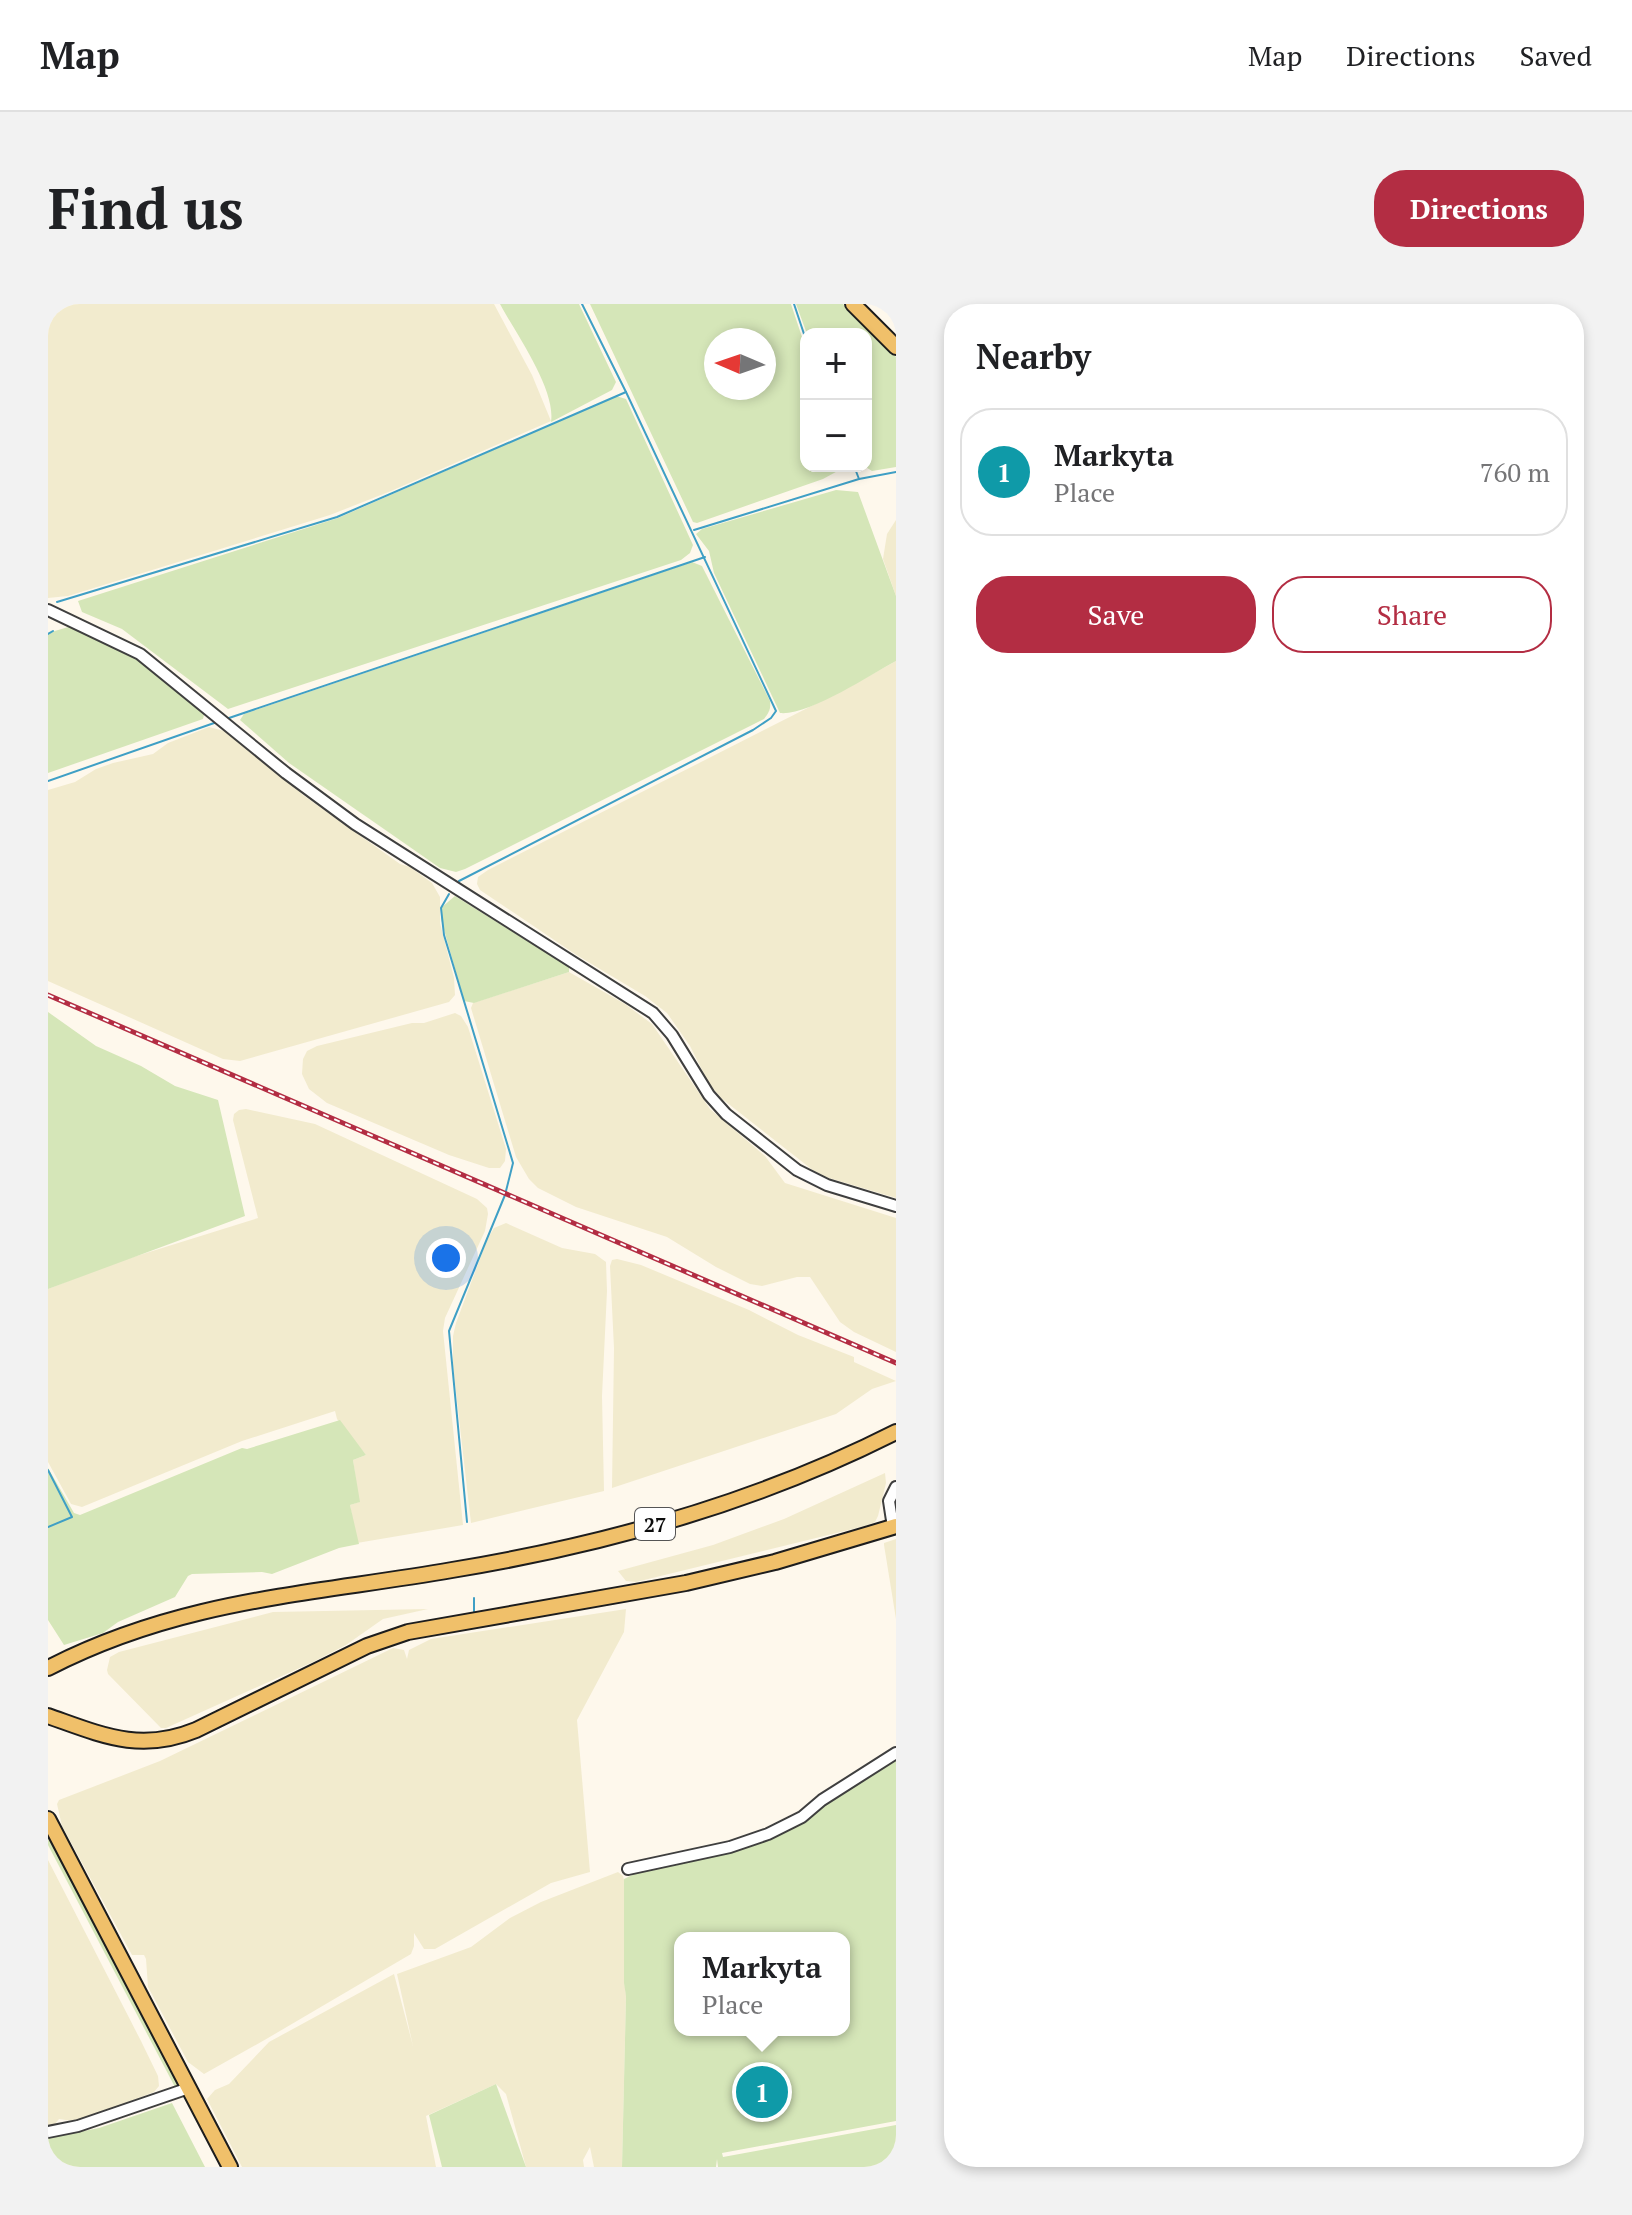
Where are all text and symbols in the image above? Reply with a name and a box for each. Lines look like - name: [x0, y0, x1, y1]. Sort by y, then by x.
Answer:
- text: Map: [40, 30, 120, 80]
- text: Map: [1248, 37, 1302, 74]
- text: Directions: [1346, 37, 1476, 74]
- text: Saved: [1520, 37, 1592, 74]
- button: Directions: [1374, 170, 1584, 247]
- text: Find us: [48, 171, 244, 245]
- north arrow: [704, 328, 776, 400]
- map controls: [800, 328, 872, 472]
- button: +: [800, 328, 872, 400]
- text: Nearby: [976, 334, 1091, 379]
- button: −: [800, 400, 872, 472]
- text: Markyta: [1054, 435, 1174, 475]
- text: 1: [997, 455, 1011, 489]
- text: 760 m: [1480, 455, 1550, 489]
- text: Place: [1054, 475, 1115, 509]
- button: Save: [976, 576, 1256, 653]
- button: Share: [1272, 576, 1552, 653]
- your location: [426, 1238, 466, 1278]
- road number: 27: [635, 1508, 675, 1540]
- popup: [674, 1932, 850, 2036]
- text: Markyta: [702, 1947, 822, 1987]
- text: Place: [702, 1987, 763, 2021]
- pin: 1: [736, 2062, 788, 2122]

